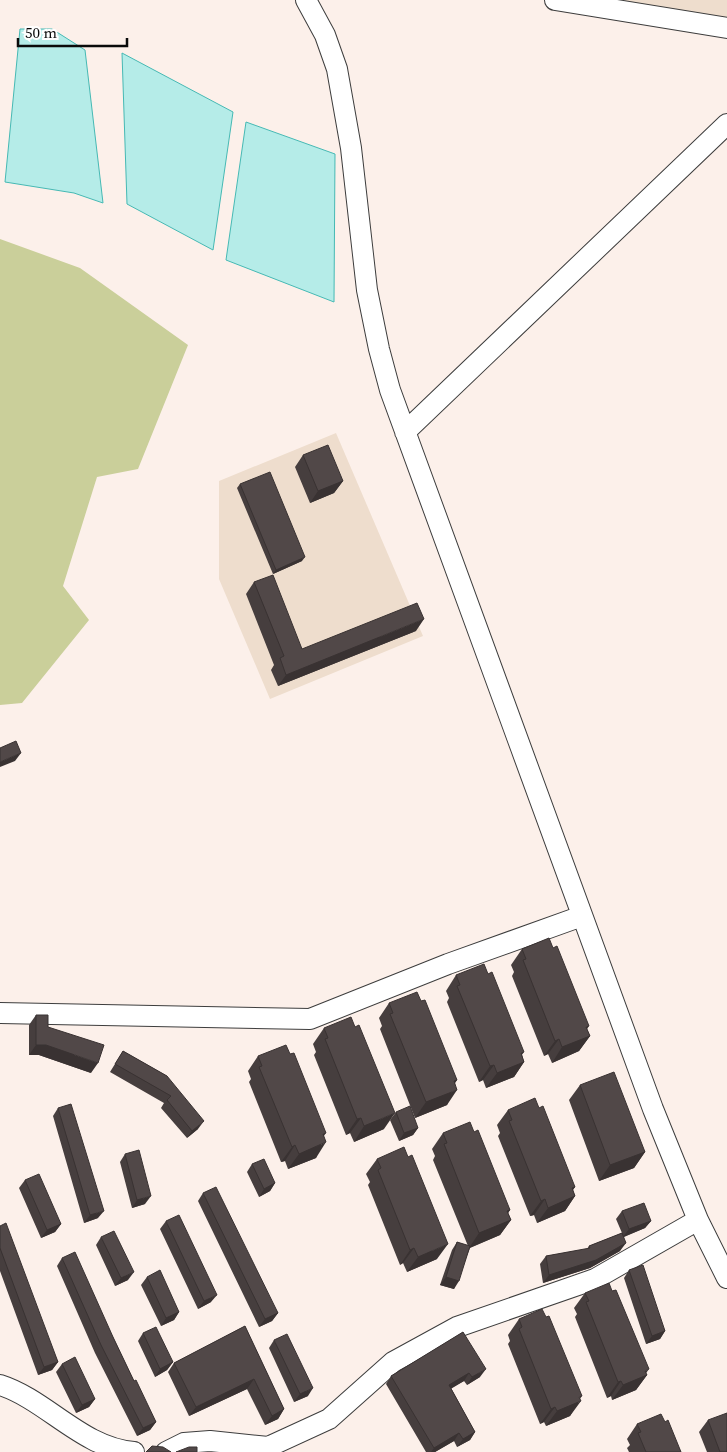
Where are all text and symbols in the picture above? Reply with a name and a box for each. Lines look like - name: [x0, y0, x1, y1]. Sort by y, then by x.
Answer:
- scale bar: [18, 15, 126, 47]
- text: 50 m: [25, 22, 57, 43]

